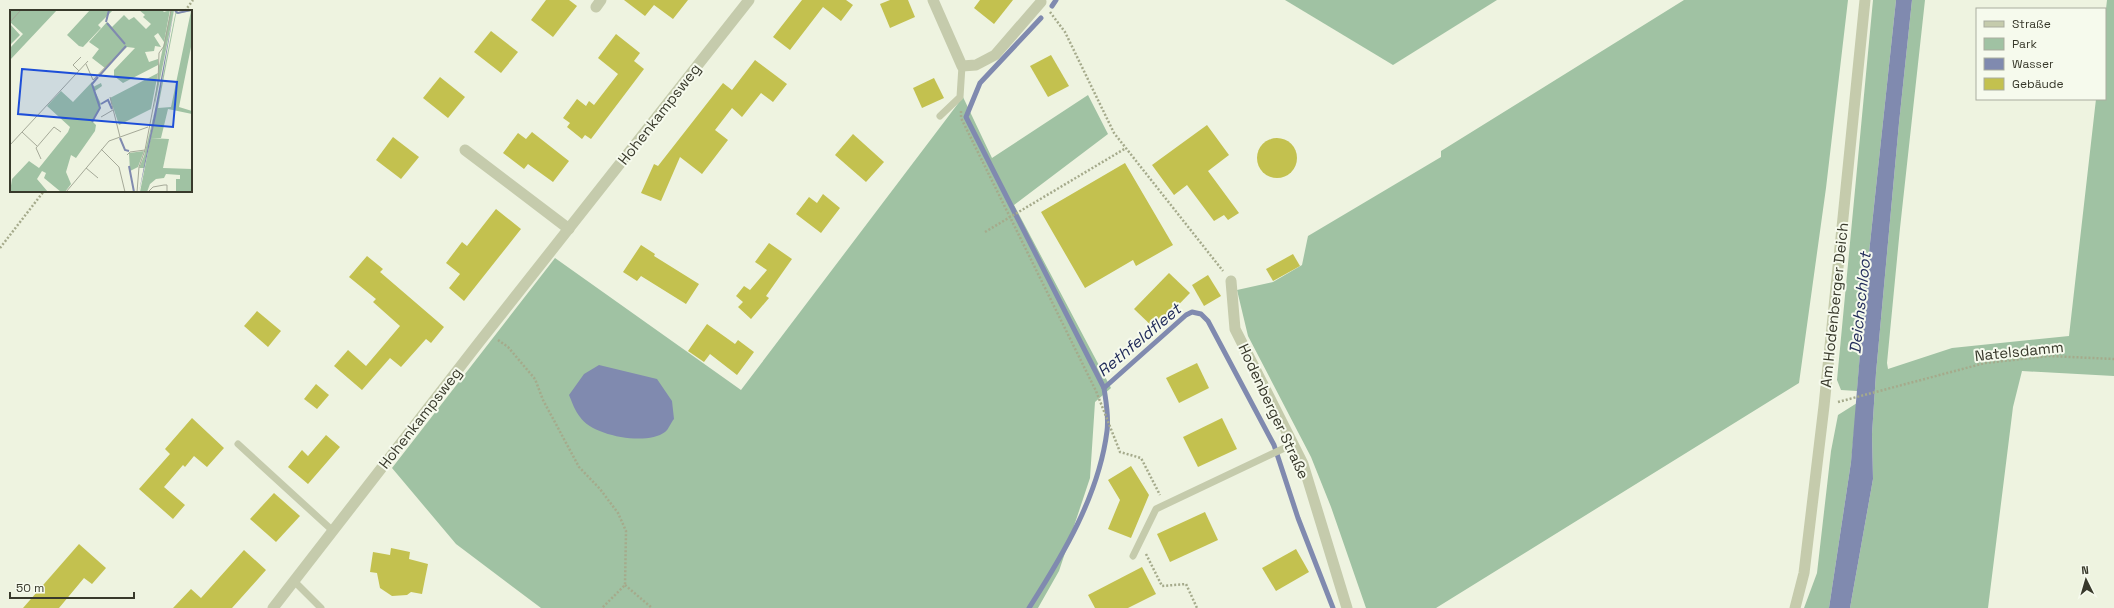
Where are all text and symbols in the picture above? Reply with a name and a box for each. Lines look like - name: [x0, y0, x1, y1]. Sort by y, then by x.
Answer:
- legend: [1976, 8, 2106, 100]
- inset map: [10, 10, 192, 192]
- text: Straße: [2012, 16, 2051, 32]
- text: Park: [2012, 36, 2037, 52]
- text: Wasser: [2012, 56, 2054, 72]
- street label: Hohenkampsweg: [613, 59, 705, 169]
- text: Gebäude: [2012, 76, 2064, 92]
- street label: Am Hodenberger Deich: [1816, 222, 1852, 388]
- water label: Deichschloot: [1844, 250, 1876, 355]
- water label: Rethfeldfleet: [1093, 298, 1187, 381]
- street label: Natelsdamm: [1974, 337, 2064, 365]
- street label: Hodenberger Straße: [1234, 340, 1314, 482]
- street label: Hohenkampsweg: [374, 363, 466, 473]
- north arrow: [2066, 560, 2106, 600]
- text: N: [2081, 563, 2089, 577]
- scale bar: [10, 574, 134, 600]
- text: 50 m: [16, 580, 44, 596]

